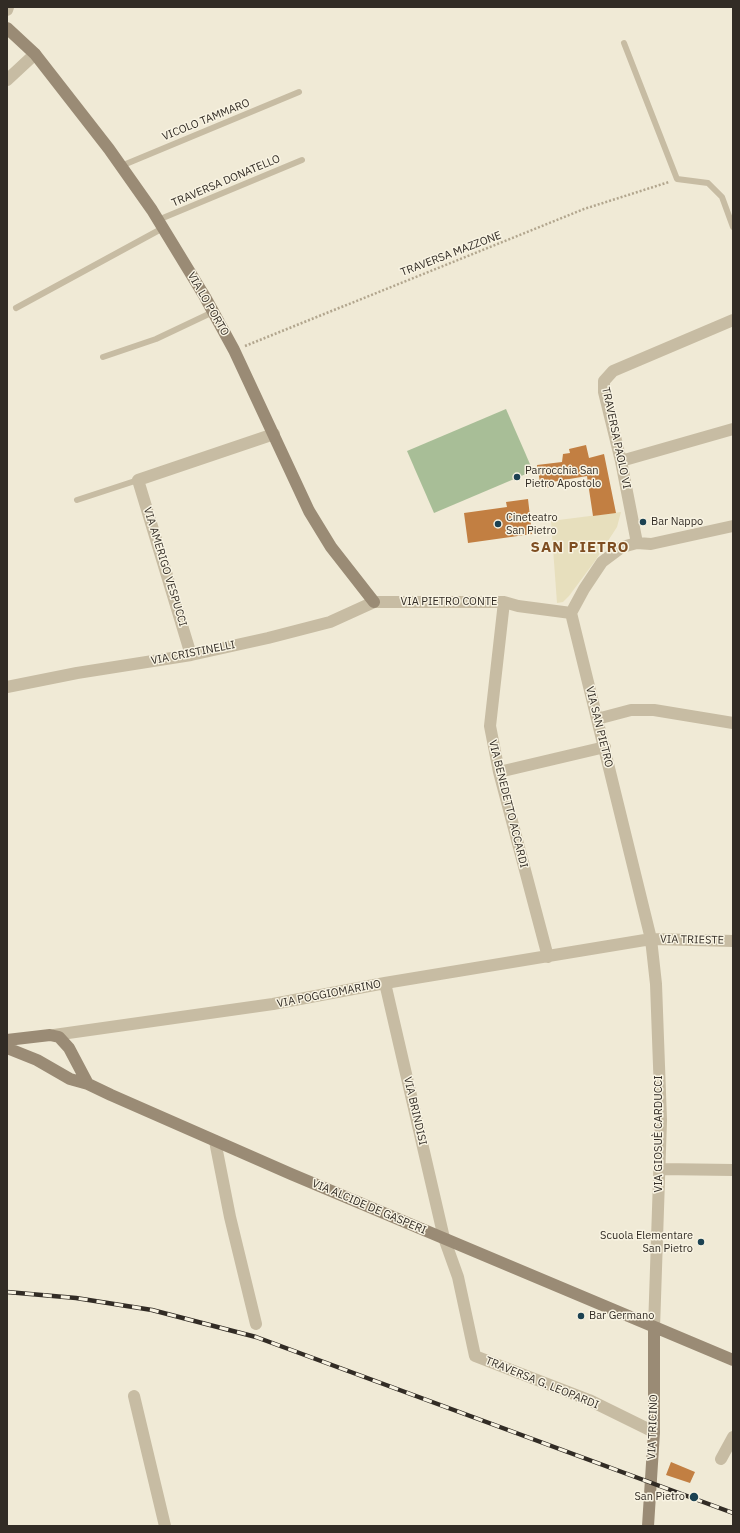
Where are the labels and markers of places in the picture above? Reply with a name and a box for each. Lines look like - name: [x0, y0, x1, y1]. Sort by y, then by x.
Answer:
- place label: Parrocchia San Pietro Apostolo: [525, 464, 601, 490]
- marker: Parrocchia San Pietro Apostolo: [512, 472, 522, 482]
- place label: Cineteatro San Pietro: [506, 511, 558, 537]
- place label: Bar Nappo: [651, 515, 703, 529]
- marker: Bar Nappo: [638, 517, 648, 527]
- marker: Cineteatro San Pietro: [493, 519, 503, 529]
- place label: Scuola Elementare San Pietro: [600, 1229, 693, 1255]
- marker: Scuola Elementare San Pietro: [696, 1237, 706, 1247]
- place label: Bar Germano: [589, 1309, 654, 1323]
- marker: Bar Germano: [576, 1311, 586, 1321]
- place label: San Pietro: [634, 1490, 685, 1504]
- marker: San Pietro: [688, 1491, 700, 1503]

